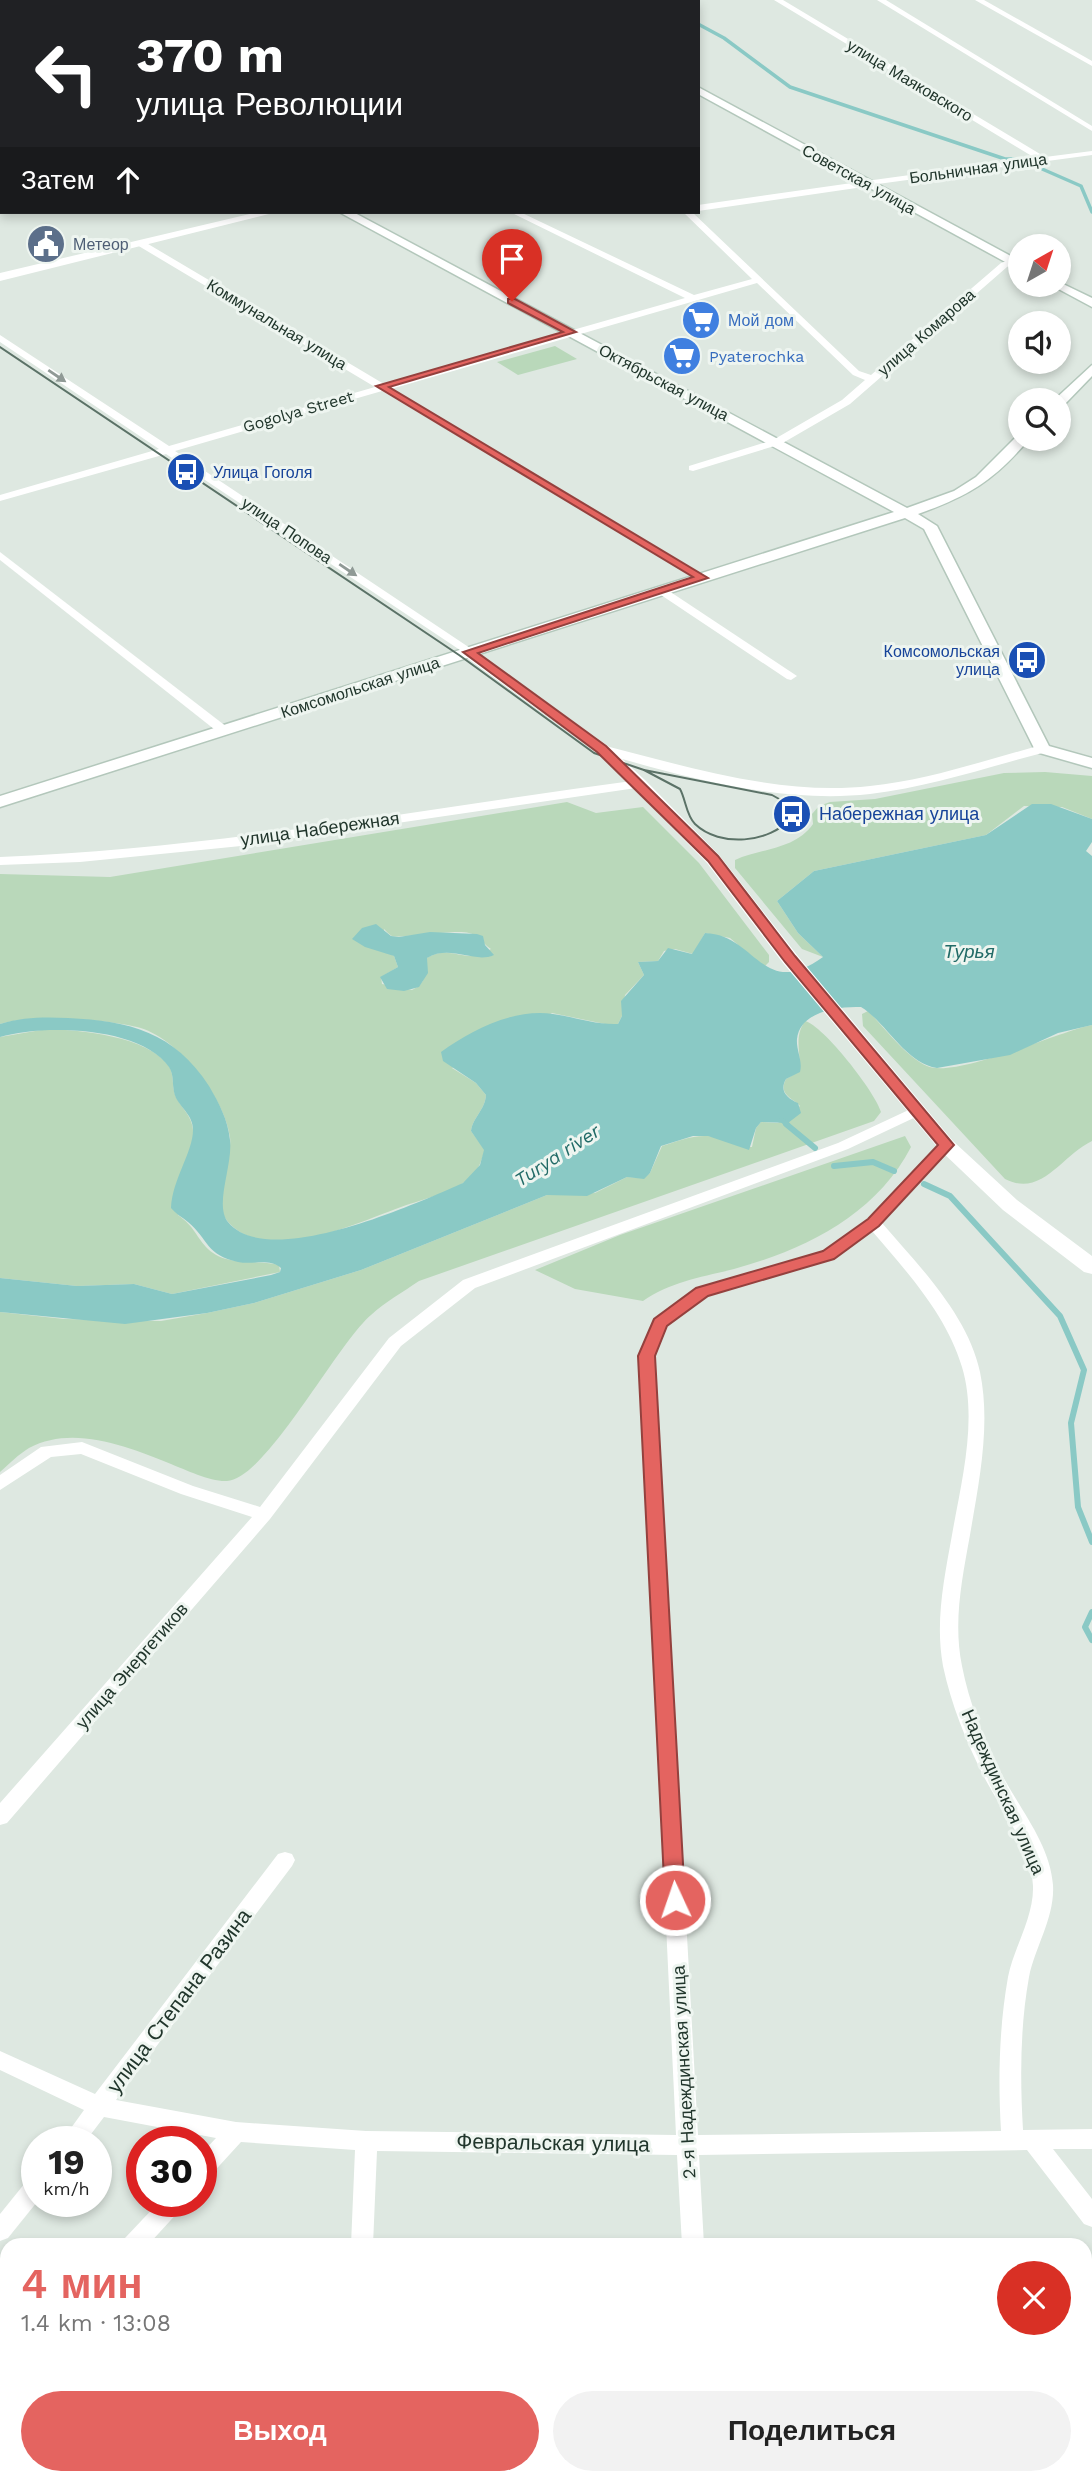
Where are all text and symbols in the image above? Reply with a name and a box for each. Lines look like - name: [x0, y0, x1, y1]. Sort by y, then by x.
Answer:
- text: 370 m: [136, 26, 284, 84]
- icon: left: [21, 28, 112, 119]
- street label: улица Маяковского: [843, 35, 976, 126]
- text: улица Революции: [136, 85, 403, 123]
- street label: Советская улица: [799, 140, 919, 218]
- street label: Больничная улица: [908, 149, 1048, 188]
- icon: ahead: [109, 161, 147, 199]
- text: Затем: [21, 165, 95, 195]
- public building icon: Метеор: [25, 223, 67, 265]
- pin: [482, 229, 542, 301]
- north arrow: [1008, 234, 1071, 298]
- map controls: [1008, 234, 1071, 451]
- place label: Метеор: [73, 235, 129, 254]
- icon: arrive: [493, 240, 531, 278]
- street label: Коммунальная улица: [203, 275, 350, 374]
- street label: улица Комарова: [874, 285, 979, 380]
- supermarket icon: Мой дом: [680, 299, 722, 341]
- place label: Мой дом: [728, 311, 794, 330]
- button: sound: [1008, 311, 1071, 374]
- supermarket icon: Pyaterochka: [661, 335, 703, 377]
- street label: Октябрьская улица: [596, 340, 732, 425]
- place label: Pyaterochka: [709, 347, 804, 366]
- one-way arrow: [47, 369, 67, 382]
- street label: Gogolya Street: [241, 387, 356, 436]
- button: search: [1008, 388, 1071, 451]
- bus stop icon: Улица Гоголя: [165, 451, 207, 493]
- place label: Улица Гоголя: [213, 463, 312, 482]
- street label: улица Попова: [238, 493, 335, 568]
- one-way arrow: [338, 563, 357, 576]
- bus stop icon: Комсомольская улица: [1006, 639, 1048, 681]
- place label: Комсомольская улица: [884, 642, 1000, 679]
- street label: Комсомольская улица: [278, 653, 442, 722]
- bus stop icon: Набережная улица: [771, 793, 813, 835]
- place label: Набережная улица: [819, 803, 980, 824]
- street label: улица Набережная: [239, 807, 401, 850]
- water label: Турья: [943, 940, 995, 963]
- water label: Turya river: [510, 1119, 605, 1191]
- street label: улица Энергетиков: [71, 1598, 192, 1733]
- street label: Надеждинская улица: [958, 1706, 1050, 1879]
- position arrow: [638, 1863, 712, 1937]
- street label: улица Степана Разина: [101, 1903, 256, 2098]
- street label: 2-я Надеждинская улица: [667, 1964, 700, 2179]
- speed limit sign: 30: [126, 2126, 217, 2217]
- street label: Февральская улица: [456, 2128, 650, 2157]
- text: 19: [48, 2141, 85, 2183]
- text: km/h: [43, 2178, 90, 2199]
- text: 4 мин: [21, 2259, 143, 2308]
- button: close: [997, 2261, 1071, 2335]
- text: 1.4 km · 13:08: [21, 2310, 171, 2337]
- button: Выход: [21, 2391, 539, 2471]
- button: Поделиться: [553, 2391, 1071, 2471]

